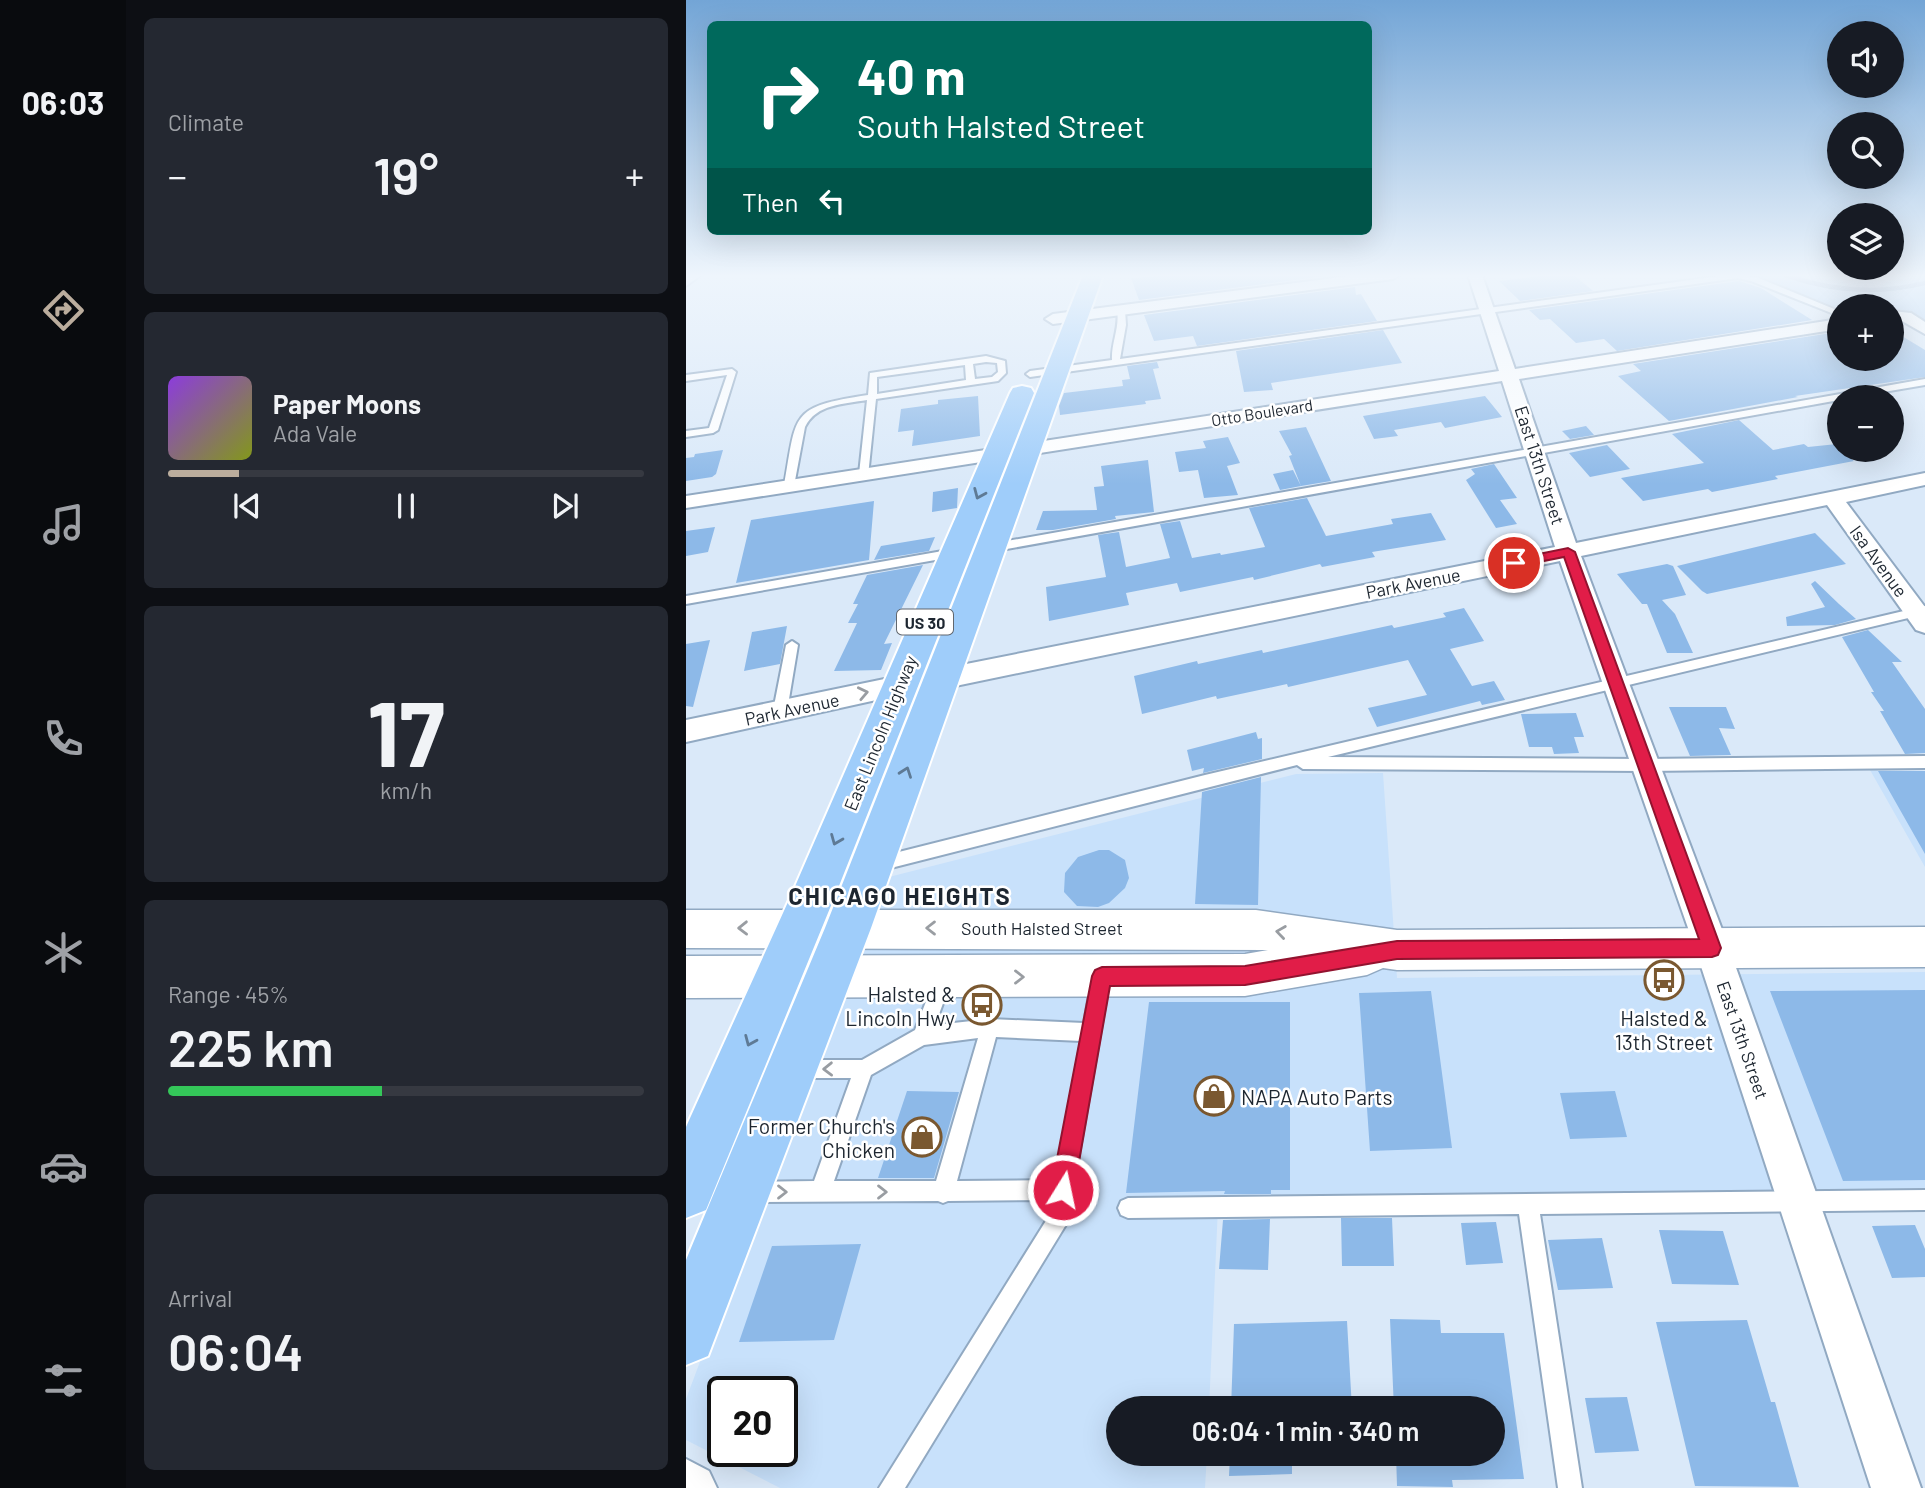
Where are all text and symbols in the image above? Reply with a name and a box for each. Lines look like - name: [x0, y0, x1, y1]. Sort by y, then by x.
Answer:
- map controls: [1827, 21, 1904, 462]
- button: sound: [1827, 21, 1904, 98]
- text: 40 m: [857, 46, 965, 105]
- icon: right: [742, 49, 833, 140]
- text: 06:03: [22, 83, 104, 121]
- text: South Halsted Street: [857, 106, 1145, 144]
- text: Climate: [168, 108, 244, 136]
- button: search: [1827, 112, 1904, 189]
- text: 19°: [373, 143, 439, 205]
- text: −: [168, 152, 187, 198]
- text: +: [625, 152, 644, 198]
- icon: left: [813, 182, 851, 220]
- text: Then: [742, 186, 799, 217]
- button: layers: [1827, 203, 1904, 280]
- icon: directions: [39, 286, 88, 335]
- button: +: [1827, 294, 1904, 371]
- button: −: [1827, 385, 1904, 462]
- text: Paper Moons: [273, 388, 421, 419]
- street label: Otto Boulevard: [1210, 395, 1314, 429]
- street label: East 13th Street: [1510, 403, 1570, 527]
- text: Ada Vale: [273, 419, 357, 447]
- icon: previous: [228, 487, 266, 525]
- icon: pause: [387, 487, 425, 525]
- icon: next: [546, 487, 584, 525]
- one-way arrow: [973, 487, 987, 500]
- icon: music: [39, 500, 88, 549]
- street label: Isa Avenue: [1846, 521, 1912, 601]
- pin: [1484, 533, 1544, 593]
- icon: arrive: [1495, 544, 1533, 582]
- street label: Park Avenue: [1364, 563, 1462, 603]
- road number: US 30: [897, 610, 953, 635]
- street label: East Lincoln Highway: [839, 652, 921, 814]
- text: 17: [367, 676, 445, 785]
- one-way arrow: [857, 687, 869, 702]
- street label: Park Avenue: [743, 688, 841, 730]
- icon: phone: [39, 714, 88, 763]
- one-way arrow: [898, 767, 912, 779]
- text: km/h: [380, 776, 432, 804]
- one-way arrow: [830, 834, 844, 846]
- district label: CHICAGO HEIGHTS: [788, 881, 1012, 910]
- street label: South Halsted Street: [961, 917, 1123, 939]
- one-way arrow: [737, 920, 747, 936]
- one-way arrow: [926, 920, 936, 936]
- one-way arrow: [1275, 925, 1287, 940]
- icon: climate: [39, 928, 88, 977]
- bus stop icon: Halsted & 13th Street: [1643, 959, 1685, 1001]
- one-way arrow: [1014, 969, 1025, 985]
- street label: East 13th Street: [1713, 978, 1773, 1102]
- text: Range · 45%: [168, 980, 289, 1008]
- place label: Halsted & Lincoln Hwy: [845, 981, 955, 1030]
- bus stop icon: Halsted & Lincoln Hwy: [961, 984, 1003, 1026]
- place label: Halsted & 13th Street: [1615, 1005, 1713, 1054]
- text: 225 km: [168, 1015, 334, 1077]
- one-way arrow: [744, 1033, 758, 1046]
- one-way arrow: [822, 1061, 832, 1077]
- shop icon: NAPA Auto Parts: [1193, 1075, 1235, 1117]
- place label: NAPA Auto Parts: [1241, 1084, 1393, 1109]
- place label: Former Church's Chicken: [748, 1113, 895, 1162]
- shop icon: Former Church's Chicken: [901, 1116, 943, 1158]
- icon: car: [39, 1142, 88, 1191]
- position arrow: [1026, 1153, 1100, 1227]
- one-way arrow: [777, 1184, 787, 1200]
- one-way arrow: [877, 1184, 888, 1200]
- text: Arrival: [168, 1284, 232, 1312]
- text: 06:04: [168, 1319, 303, 1381]
- icon: filters: [39, 1356, 88, 1405]
- speed limit sign: 20: [707, 1376, 798, 1467]
- text: 06:04 · 1 min · 340 m: [1192, 1415, 1419, 1446]

